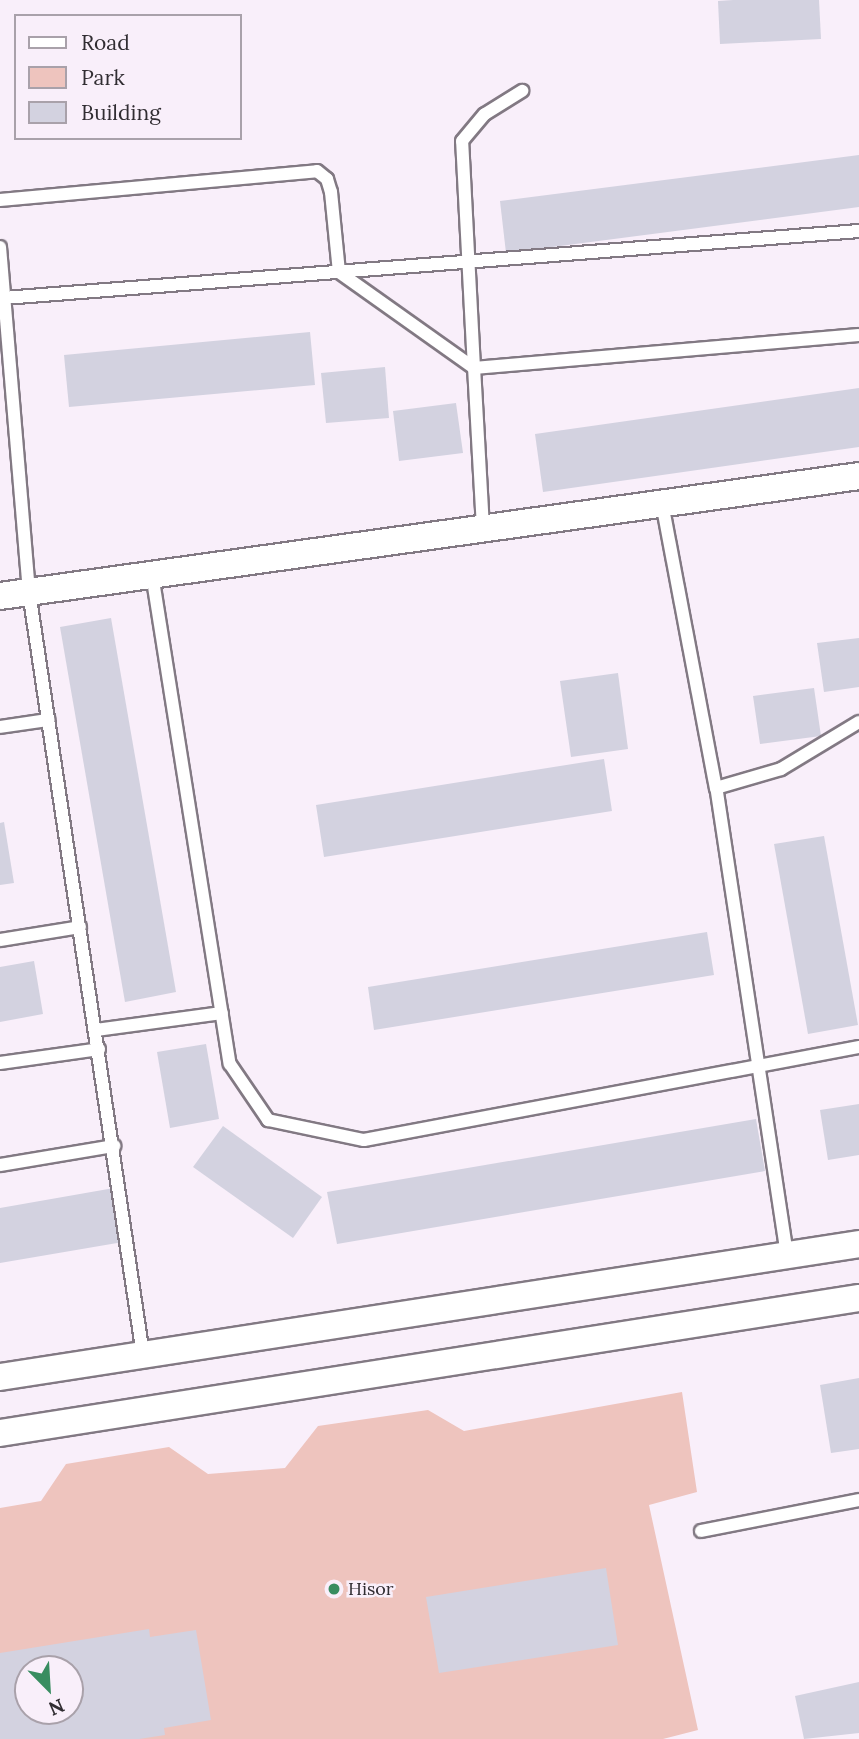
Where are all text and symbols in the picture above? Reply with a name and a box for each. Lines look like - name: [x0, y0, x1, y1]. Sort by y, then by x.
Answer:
- legend: [14, 14, 242, 140]
- text: Road: [81, 29, 130, 56]
- text: Park: [81, 64, 125, 91]
- text: Building: [81, 99, 161, 126]
- place label: Hisor: [348, 1578, 394, 1600]
- marker: Hisor: [326, 1581, 342, 1597]
- north arrow: [14, 1655, 84, 1725]
- text: N: [45, 1693, 68, 1721]

